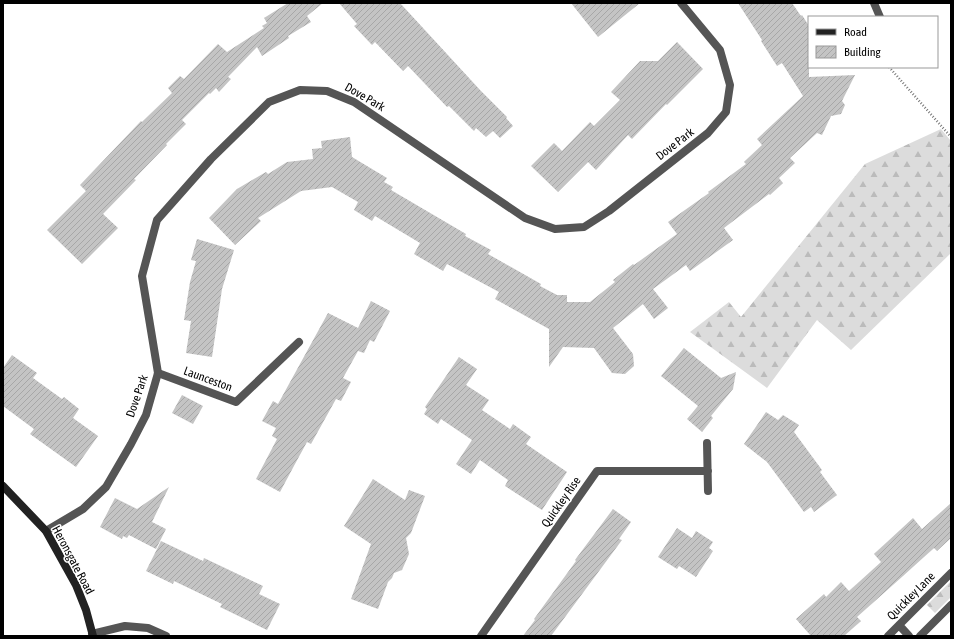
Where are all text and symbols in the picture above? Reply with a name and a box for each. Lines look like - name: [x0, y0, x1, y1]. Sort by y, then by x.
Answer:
- legend: [808, 16, 938, 68]
- text: Road: [844, 25, 867, 39]
- text: Building: [844, 45, 882, 59]
- street label: Dove Park: [342, 80, 388, 114]
- street label: Dove Park: [653, 124, 697, 163]
- street label: Launceston: [182, 364, 234, 394]
- street label: Dove Park: [123, 372, 151, 419]
- street label: Quickley Rise: [538, 474, 584, 530]
- street label: Heronsgate Road: [49, 523, 97, 597]
- street label: Quickley Lane: [884, 569, 938, 623]

